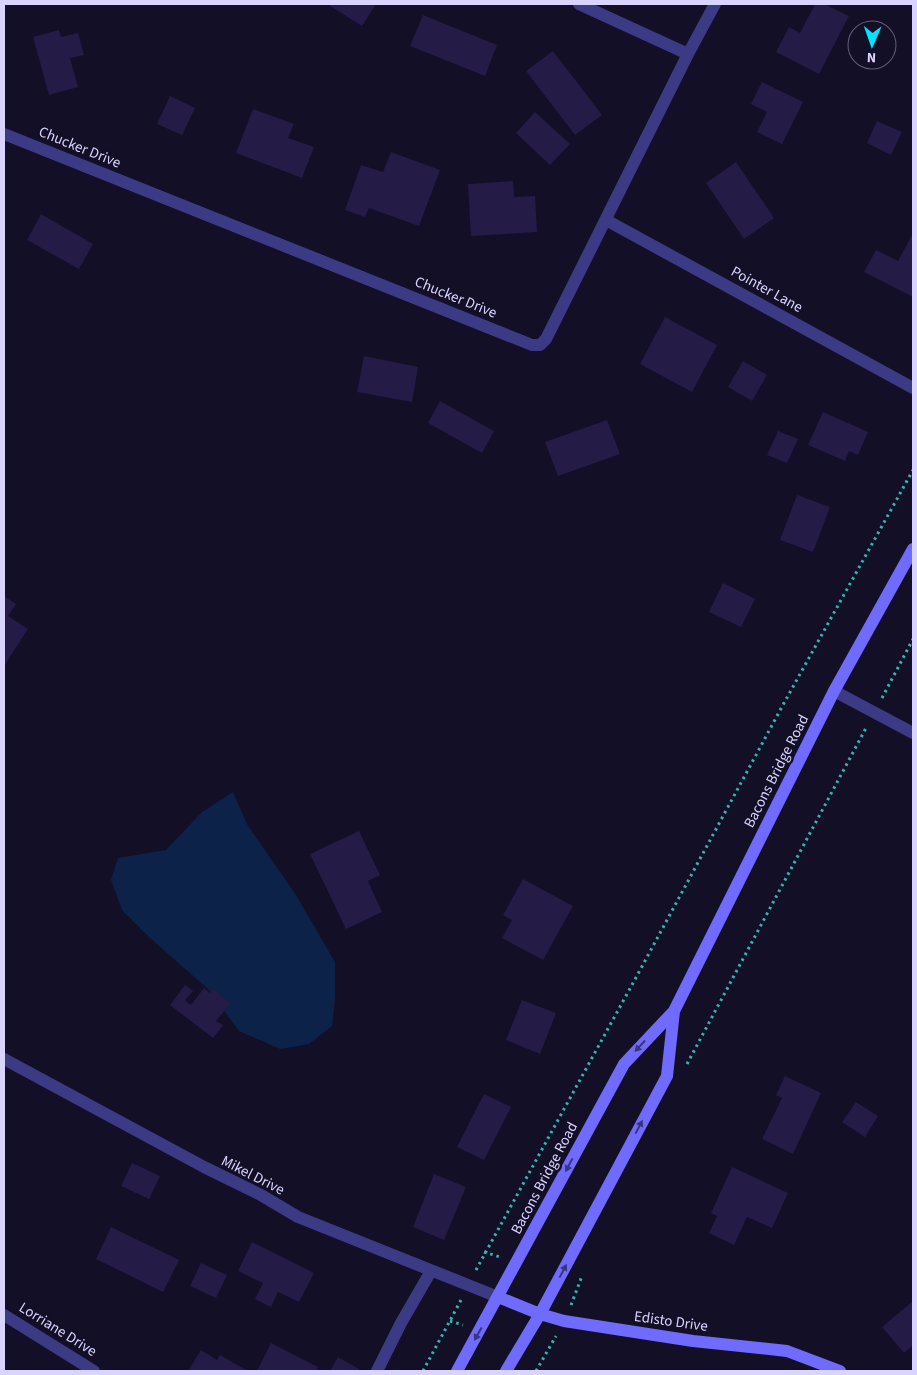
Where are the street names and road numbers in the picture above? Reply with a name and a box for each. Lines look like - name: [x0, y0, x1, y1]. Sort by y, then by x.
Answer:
- street label: Chucker Drive: [36, 121, 124, 174]
- street label: Pointer Lane: [727, 261, 806, 318]
- street label: Chucker Drive: [412, 271, 500, 324]
- street label: Bacons Bridge Road: [739, 711, 814, 831]
- street label: Bacons Bridge Road: [506, 1118, 583, 1238]
- street label: Mikel Drive: [217, 1151, 288, 1200]
- street label: Lorriane Drive: [15, 1297, 101, 1362]
- street label: Edisto Drive: [633, 1306, 709, 1337]

